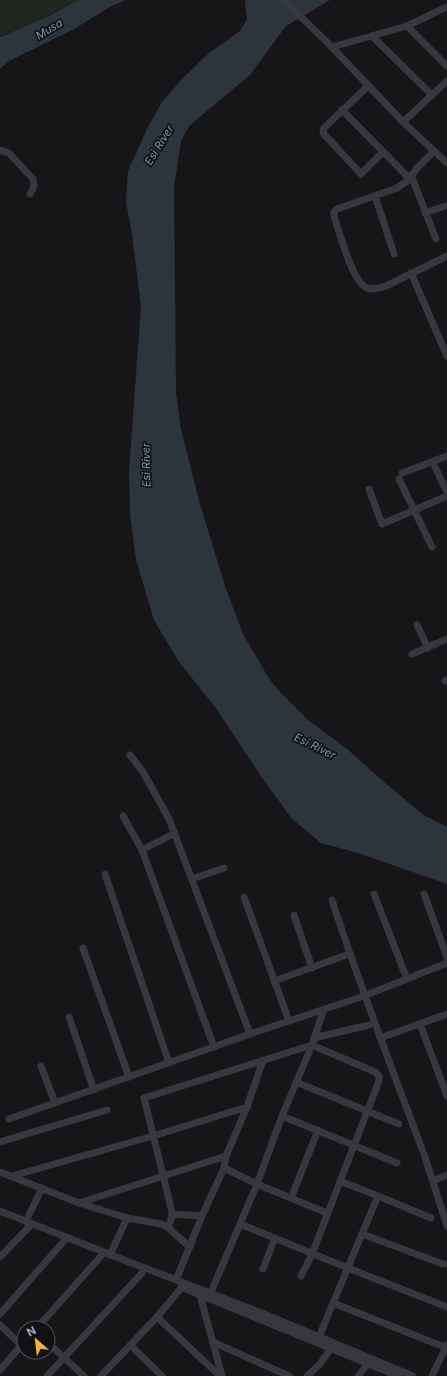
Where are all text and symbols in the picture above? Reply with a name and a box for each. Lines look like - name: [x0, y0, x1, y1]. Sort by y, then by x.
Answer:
- water label: Musa: [33, 15, 65, 42]
- water label: Esi River: [141, 122, 177, 168]
- water label: Esi River: [139, 442, 153, 487]
- water label: Esi River: [292, 730, 339, 762]
- north arrow: [16, 1320, 56, 1360]
- text: N: [24, 1323, 38, 1339]

